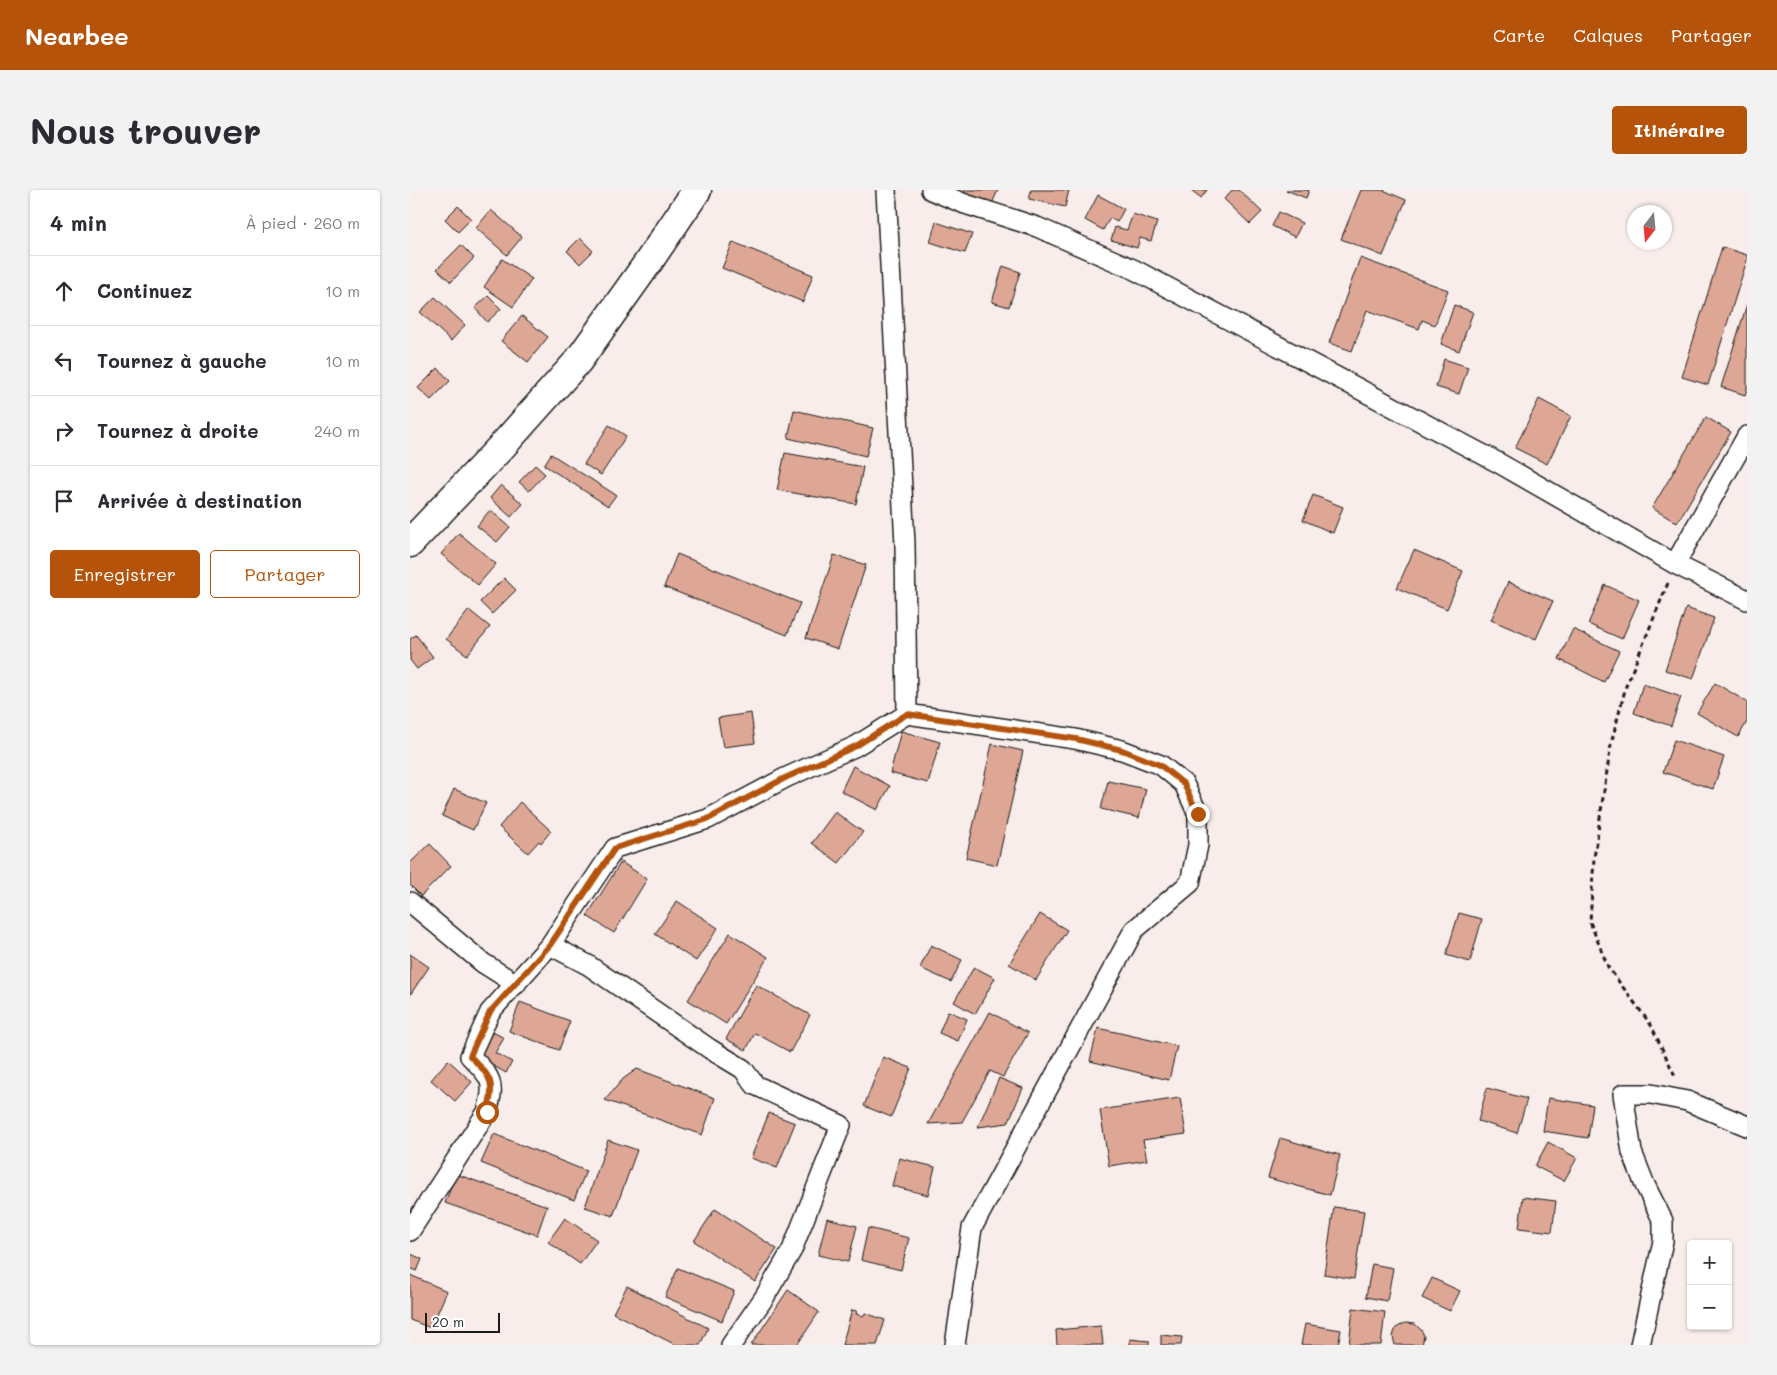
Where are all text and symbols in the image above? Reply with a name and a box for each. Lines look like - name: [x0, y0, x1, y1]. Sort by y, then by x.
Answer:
- text: Nearbee: [25, 20, 129, 51]
- text: Carte: [1493, 23, 1545, 47]
- text: Calques: [1573, 23, 1643, 47]
- text: Partager: [1671, 23, 1752, 47]
- button: Itinéraire: [1612, 106, 1747, 154]
- text: Nous trouver: [30, 107, 261, 153]
- north arrow: [1627, 205, 1672, 250]
- text: 4 min: [50, 209, 107, 236]
- text: À pied · 260 m: [245, 212, 360, 233]
- icon: ahead: [50, 277, 78, 305]
- text: Continuez: [97, 278, 192, 303]
- text: 10 m: [325, 280, 360, 301]
- icon: left: [50, 347, 78, 375]
- text: Tournez à gauche: [97, 348, 266, 373]
- text: 10 m: [325, 350, 360, 371]
- icon: right: [50, 417, 78, 445]
- text: Tournez à droite: [97, 418, 259, 443]
- text: 240 m: [314, 420, 360, 441]
- icon: arrive: [50, 487, 78, 515]
- text: Arrivée à destination: [97, 488, 302, 513]
- button: Enregistrer: [50, 550, 200, 598]
- button: Partager: [210, 550, 360, 598]
- route end: [1187, 803, 1210, 826]
- route start: [476, 1101, 499, 1124]
- map controls: [1687, 1240, 1732, 1330]
- button: +: [1687, 1240, 1732, 1285]
- button: −: [1687, 1285, 1732, 1330]
- scale bar: [425, 1310, 500, 1333]
- text: 20 m: [432, 1312, 464, 1331]

